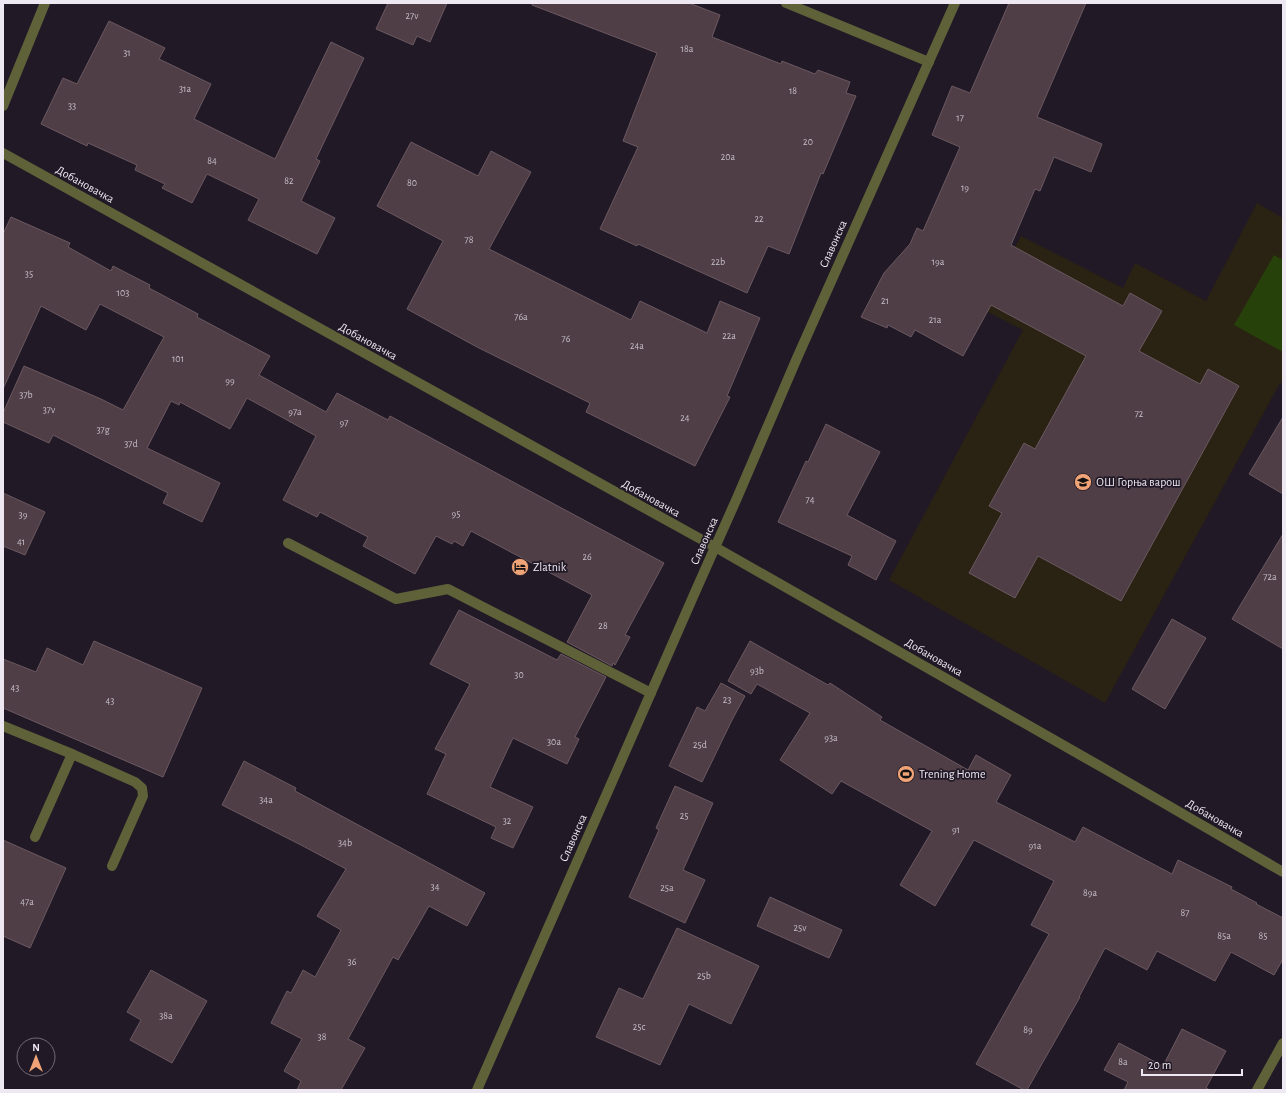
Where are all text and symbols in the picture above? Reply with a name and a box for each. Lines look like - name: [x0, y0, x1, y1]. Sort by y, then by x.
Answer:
- house number: 27v: [406, 11, 419, 21]
- house number: 18a: [681, 44, 694, 54]
- house number: 31: [123, 48, 131, 58]
- house number: 31a: [179, 84, 191, 94]
- house number: 18: [789, 86, 797, 96]
- house number: 33: [68, 101, 76, 111]
- house number: 17: [956, 113, 964, 123]
- house number: 20: [803, 137, 813, 147]
- house number: 20a: [721, 152, 736, 162]
- house number: 84: [207, 156, 217, 166]
- street label: Добановачка: [54, 163, 116, 205]
- house number: 82: [284, 176, 294, 186]
- house number: 80: [407, 178, 417, 188]
- house number: 19: [961, 183, 969, 193]
- house number: 22: [754, 214, 764, 224]
- street label: Славонска: [817, 218, 849, 270]
- house number: 78: [465, 235, 474, 245]
- house number: 22b: [711, 257, 725, 267]
- house number: 19a: [932, 257, 945, 267]
- house number: 35: [25, 269, 33, 279]
- house number: 103: [117, 288, 129, 298]
- house number: 21: [881, 296, 889, 306]
- house number: 76a: [514, 312, 528, 322]
- house number: 21a: [929, 315, 942, 325]
- street label: Добановачка: [337, 320, 399, 362]
- house number: 22a: [722, 331, 736, 341]
- house number: 76: [562, 334, 571, 344]
- house number: 24a: [630, 341, 644, 351]
- house number: 101: [172, 354, 184, 364]
- house number: 99: [225, 376, 235, 386]
- house number: 37b: [19, 390, 33, 400]
- house number: 37v: [43, 405, 56, 415]
- house number: 97a: [288, 407, 302, 417]
- house number: 72: [1135, 409, 1144, 419]
- house number: 24: [680, 413, 690, 423]
- house number: 97: [340, 418, 348, 428]
- house number: 37g: [96, 425, 110, 435]
- house number: 37d: [124, 439, 138, 449]
- school or university icon: ОШ Горња варош: [1073, 472, 1093, 492]
- place label: ОШ Горња варош: [1096, 476, 1180, 488]
- street label: Добановачка: [620, 477, 682, 519]
- house number: 74: [806, 495, 815, 505]
- house number: 95: [452, 509, 460, 519]
- house number: 39: [19, 510, 28, 520]
- street label: Славонска: [688, 515, 720, 567]
- house number: 41: [17, 537, 25, 547]
- house number: 26: [582, 552, 592, 562]
- hotel icon: Zlatnik: [510, 557, 530, 577]
- place label: Zlatnik: [533, 561, 567, 573]
- house number: 72a: [1263, 572, 1277, 582]
- house number: 28: [598, 621, 608, 631]
- street label: Добановачка: [903, 636, 965, 679]
- house number: 93b: [750, 666, 764, 676]
- house number: 30: [514, 670, 524, 680]
- house number: 43: [11, 683, 19, 693]
- house number: 23: [723, 695, 731, 705]
- house number: 43: [106, 696, 114, 706]
- house number: 93a: [824, 733, 838, 743]
- house number: 30a: [547, 737, 561, 747]
- house number: 25d: [693, 740, 707, 750]
- sports icon: Trening Home: [896, 764, 916, 784]
- place label: Trening Home: [919, 768, 986, 780]
- house number: 34a: [259, 795, 273, 805]
- street label: Добановачка: [1184, 797, 1246, 840]
- house number: 25: [680, 811, 688, 821]
- street label: Славонска: [557, 812, 589, 864]
- house number: 32: [503, 816, 512, 826]
- house number: 91: [952, 825, 960, 835]
- house number: 34b: [338, 838, 352, 848]
- house number: 91a: [1029, 841, 1042, 851]
- house number: 34: [431, 882, 440, 892]
- house number: 25a: [660, 883, 674, 893]
- house number: 89a: [1083, 888, 1097, 898]
- house number: 47a: [20, 897, 34, 907]
- house number: 87: [1181, 908, 1189, 918]
- house number: 25v: [794, 923, 807, 933]
- house number: 85a: [1217, 931, 1231, 941]
- house number: 85: [1259, 931, 1267, 941]
- house number: 36: [348, 957, 357, 967]
- house number: 25b: [697, 971, 711, 981]
- house number: 38a: [159, 1011, 173, 1021]
- house number: 25c: [633, 1022, 645, 1032]
- house number: 89: [1023, 1025, 1033, 1035]
- house number: 38: [318, 1032, 327, 1042]
- north arrow: [16, 1037, 56, 1077]
- text: N: [32, 1042, 40, 1053]
- scale bar: [1142, 1051, 1242, 1077]
- house number: 8a: [1118, 1057, 1128, 1067]
- text: 20 m: [1148, 1059, 1171, 1071]

